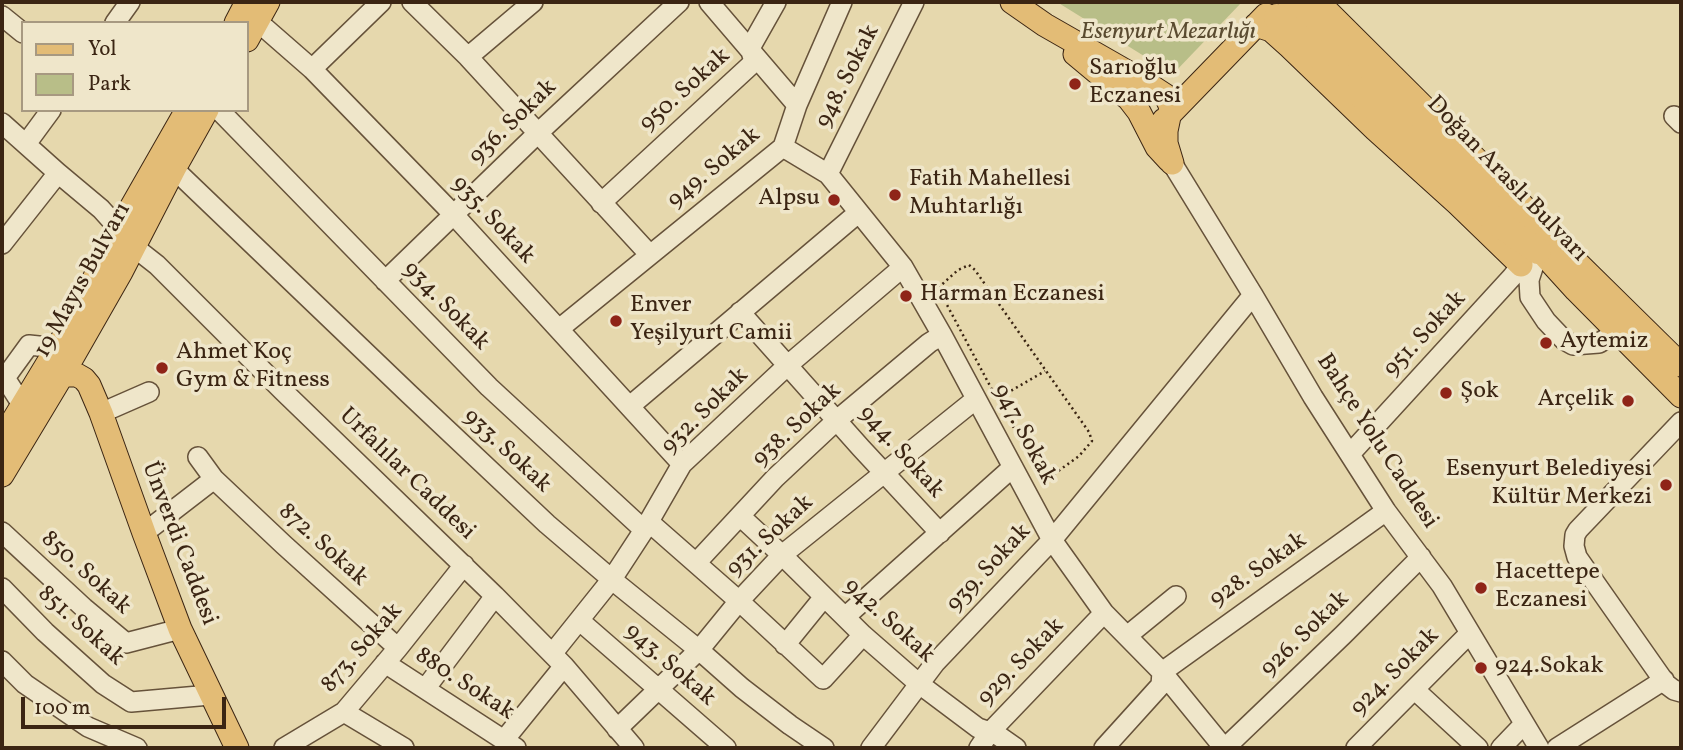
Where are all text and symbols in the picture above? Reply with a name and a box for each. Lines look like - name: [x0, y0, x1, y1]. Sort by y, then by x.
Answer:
- street label: 948. Sokak: [811, 20, 887, 134]
- park label: Esenyurt Mezarlığı: [1080, 20, 1256, 48]
- legend: [21, 21, 248, 112]
- text: Yol: [88, 35, 117, 64]
- street label: 950. Sokak: [635, 43, 737, 139]
- place label: Sarıoğlu Eczanesi: [1089, 56, 1181, 112]
- text: Park: [88, 70, 131, 99]
- street label: 936. Sokak: [464, 74, 564, 172]
- marker: Sarıoğlu Eczanesi: [1067, 76, 1083, 92]
- street label: Doğan Araslı Bulvarı: [1419, 91, 1593, 269]
- street label: 949. Sokak: [663, 122, 767, 216]
- place label: Fatih Mahellesi Muhtarlığı: [909, 167, 1071, 223]
- street label: 935. Sokak: [444, 171, 540, 271]
- place label: Alpsu: [758, 186, 820, 214]
- marker: Fatih Mahellesi Muhtarlığı: [887, 187, 903, 203]
- marker: Alpsu: [826, 192, 842, 208]
- street label: 19 Mayıs Bulvarı: [29, 198, 139, 364]
- street label: 934. Sokak: [395, 256, 495, 358]
- place label: Harman Eczanesi: [920, 282, 1105, 310]
- street label: 951. Sokak: [1379, 286, 1473, 384]
- marker: Harman Eczanesi: [898, 288, 914, 304]
- place label: Enver Yeşilyurt Camii: [630, 293, 792, 349]
- marker: Enver Yeşilyurt Camii: [608, 313, 624, 329]
- place label: Aytemiz: [1560, 329, 1648, 357]
- marker: Aytemiz: [1538, 335, 1554, 351]
- place label: Ahmet Koç Gym & Fitness: [176, 340, 330, 396]
- street label: Bahçe Yolu Caddesi: [1309, 349, 1443, 535]
- marker: Ahmet Koç Gym & Fitness: [154, 360, 170, 376]
- street label: 932. Sokak: [656, 362, 756, 462]
- street label: 938. Sokak: [748, 378, 848, 474]
- place label: Şok: [1460, 379, 1499, 407]
- street label: 947. Sokak: [985, 380, 1061, 490]
- marker: Şok: [1438, 385, 1454, 401]
- place label: Arçelik: [1537, 387, 1614, 415]
- marker: Arçelik: [1620, 393, 1636, 409]
- street label: 944. Sokak: [851, 401, 949, 505]
- street label: Urfalılar Caddesi: [332, 403, 480, 547]
- street label: 933. Sokak: [456, 404, 556, 500]
- place label: Esenyurt Belediyesi Kültür Merkezi: [1446, 457, 1652, 513]
- street label: Ünverdi Caddesi: [134, 458, 222, 630]
- marker: Esenyurt Belediyesi Kültür Merkezi: [1658, 477, 1674, 493]
- street label: 931. Sokak: [722, 490, 820, 584]
- street label: 872. Sokak: [271, 498, 373, 594]
- street label: 939. Sokak: [942, 519, 1038, 619]
- street label: 850. Sokak: [34, 526, 136, 622]
- street label: 928. Sokak: [1205, 527, 1313, 615]
- place label: Hacettepe Eczanesi: [1495, 560, 1600, 616]
- street label: 942. Sokak: [836, 573, 940, 671]
- street label: 851. Sokak: [31, 580, 129, 674]
- marker: Hacettepe Eczanesi: [1473, 580, 1489, 596]
- street label: 926. Sokak: [1256, 586, 1356, 684]
- street label: 873. Sokak: [316, 598, 410, 700]
- street label: 929. Sokak: [973, 613, 1071, 713]
- street label: 943. Sokak: [617, 618, 721, 714]
- street label: 924. Sokak: [1346, 623, 1446, 723]
- street label: 880. Sokak: [409, 642, 519, 728]
- place label: 924.Sokak: [1495, 654, 1604, 682]
- marker: 924.Sokak: [1473, 660, 1489, 676]
- scale bar: [24, 684, 229, 728]
- text: 100 m: [34, 694, 91, 723]

